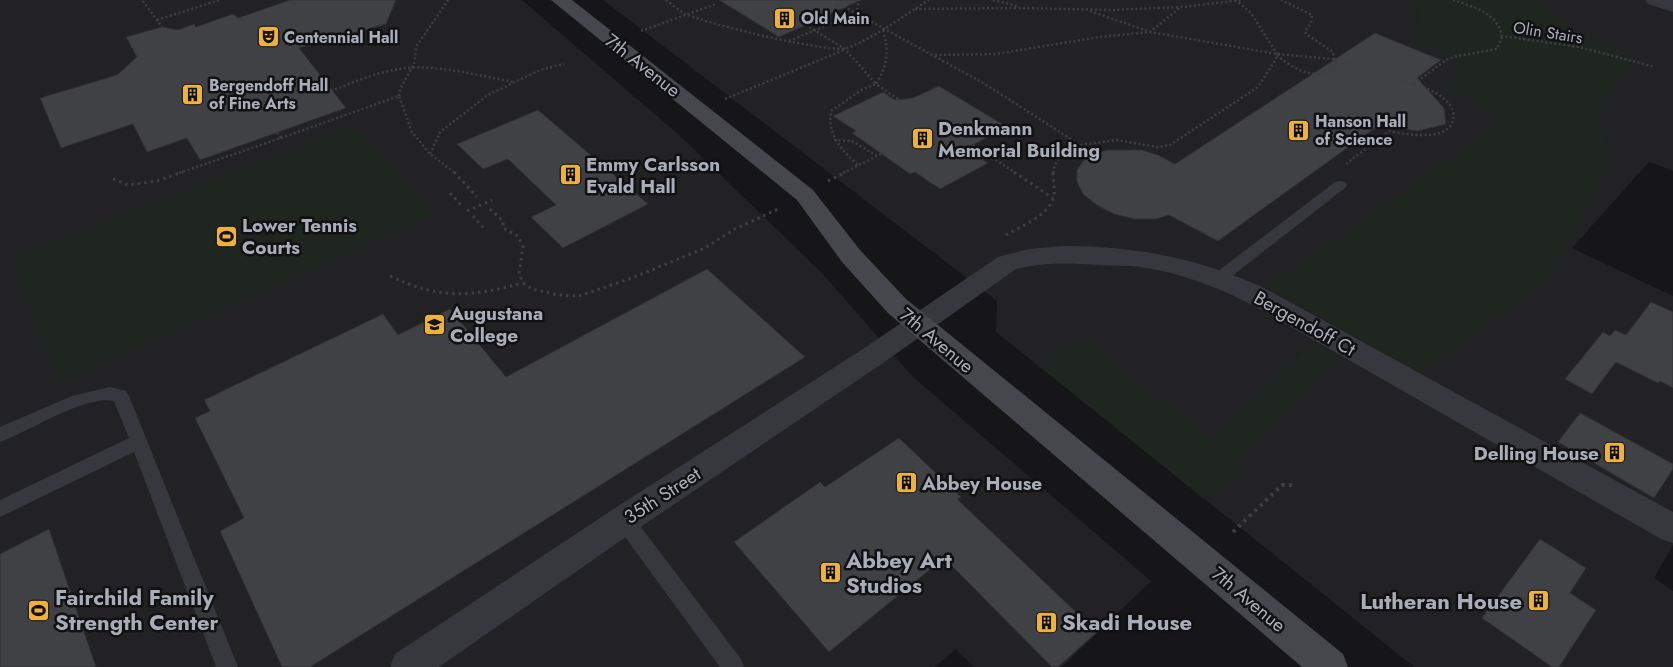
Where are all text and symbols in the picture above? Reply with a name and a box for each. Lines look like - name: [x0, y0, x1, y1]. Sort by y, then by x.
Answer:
- building icon: Old Main: [773, 6, 797, 30]
- place label: Old Main: [801, 7, 870, 30]
- street label: Olin Stairs: [1512, 16, 1584, 49]
- theatre icon: Centennial Hall: [256, 25, 280, 49]
- place label: Centennial Hall: [284, 26, 398, 49]
- street label: 7th Avenue: [599, 27, 686, 104]
- place label: Bergendoff Hall of Fine Arts: [209, 74, 328, 115]
- building icon: Bergendoff Hall of Fine Arts: [181, 82, 205, 106]
- place label: Hanson Hall of Science: [1315, 110, 1406, 151]
- place label: Denkmann Memorial Building: [938, 115, 1100, 164]
- building icon: Hanson Hall of Science: [1287, 118, 1311, 142]
- building icon: Denkmann Memorial Building: [910, 127, 934, 151]
- place label: Emmy Carlsson Evald Hall: [586, 151, 720, 200]
- building icon: Emmy Carlsson Evald Hall: [558, 163, 582, 187]
- place label: Lower Tennis Courts: [242, 212, 357, 261]
- sports icon: Lower Tennis Courts: [214, 224, 238, 248]
- street label: Bergendoff Ct: [1249, 284, 1361, 363]
- place label: Augustana College: [449, 300, 543, 349]
- street label: 7th Avenue: [894, 301, 980, 380]
- school or university icon: Augustana College: [422, 312, 446, 336]
- place label: Delling House: [1474, 440, 1599, 467]
- building icon: Delling House: [1603, 441, 1627, 465]
- street label: 35th Street: [619, 460, 706, 530]
- place label: Abbey House: [921, 470, 1042, 497]
- building icon: Abbey House: [894, 471, 918, 495]
- place label: Abbey Art Studios: [845, 544, 952, 601]
- street label: 7th Avenue: [1206, 560, 1292, 639]
- building icon: Abbey Art Studios: [818, 561, 842, 585]
- place label: Fairchild Family Strength Center: [55, 581, 219, 638]
- place label: Lutheran House: [1360, 585, 1522, 617]
- building icon: Lutheran House: [1526, 589, 1550, 613]
- sports icon: Fairchild Family Strength Center: [27, 598, 51, 622]
- place label: Skadi House: [1062, 606, 1192, 638]
- building icon: Skadi House: [1034, 610, 1058, 634]

